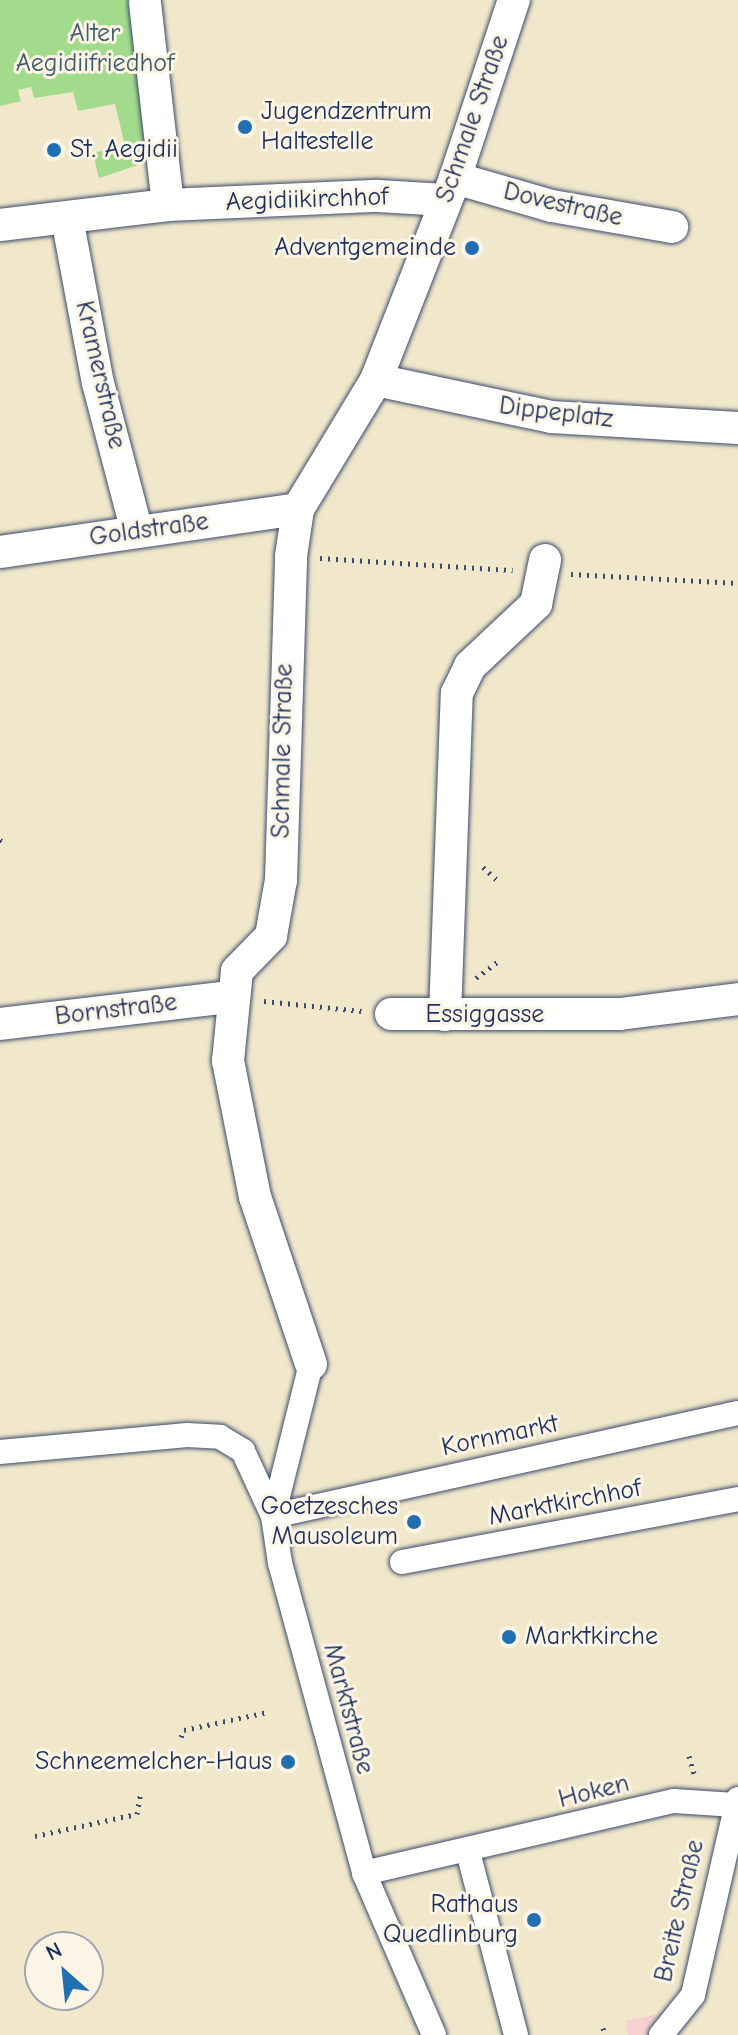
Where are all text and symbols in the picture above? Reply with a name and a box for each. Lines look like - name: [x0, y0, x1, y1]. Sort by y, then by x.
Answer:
- park label: Alter Aegidiifriedhof: [16, 18, 174, 80]
- street label: Schmale Straße: [430, 31, 516, 207]
- place label: Jugendzentrum Haltestelle: [261, 96, 432, 158]
- marker: Jugendzentrum Haltestelle: [236, 118, 254, 136]
- place label: St. Aegidii: [70, 134, 178, 166]
- marker: St. Aegidii: [45, 141, 63, 159]
- street label: Dovestraße: [500, 176, 626, 234]
- street label: Aegidiikirchhof: [225, 182, 389, 218]
- place label: Adventgemeinde: [274, 232, 456, 264]
- marker: Adventgemeinde: [463, 239, 481, 257]
- street label: Kramerstraße: [68, 298, 132, 452]
- street label: Dippeplatz: [497, 391, 615, 435]
- street label: Goldstraße: [87, 506, 211, 554]
- street label: Schmale Straße: [266, 663, 300, 839]
- street label: Bornstraße: [53, 987, 179, 1033]
- street label: Essiggasse: [426, 999, 544, 1031]
- street label: Kornmarkt: [439, 1408, 561, 1464]
- street label: Marktkirchhof: [486, 1473, 644, 1533]
- place label: Goetzesches Mausoleum: [260, 1491, 398, 1552]
- marker: Goetzesches Mausoleum: [405, 1513, 423, 1531]
- place label: Marktkirche: [525, 1621, 658, 1653]
- marker: Marktkirche: [500, 1628, 518, 1646]
- street label: Marktstraße: [316, 1640, 380, 1778]
- place label: Schneemelcher-Haus: [35, 1746, 272, 1778]
- marker: Schneemelcher-Haus: [279, 1753, 297, 1771]
- street label: Hoken: [555, 1768, 633, 1816]
- street label: Breite Straße: [648, 1837, 712, 1985]
- place label: Rathaus Quedlinburg: [383, 1889, 518, 1950]
- marker: Rathaus Quedlinburg: [525, 1911, 543, 1929]
- north arrow: [24, 1931, 104, 2011]
- text: N: [42, 1937, 66, 1966]

